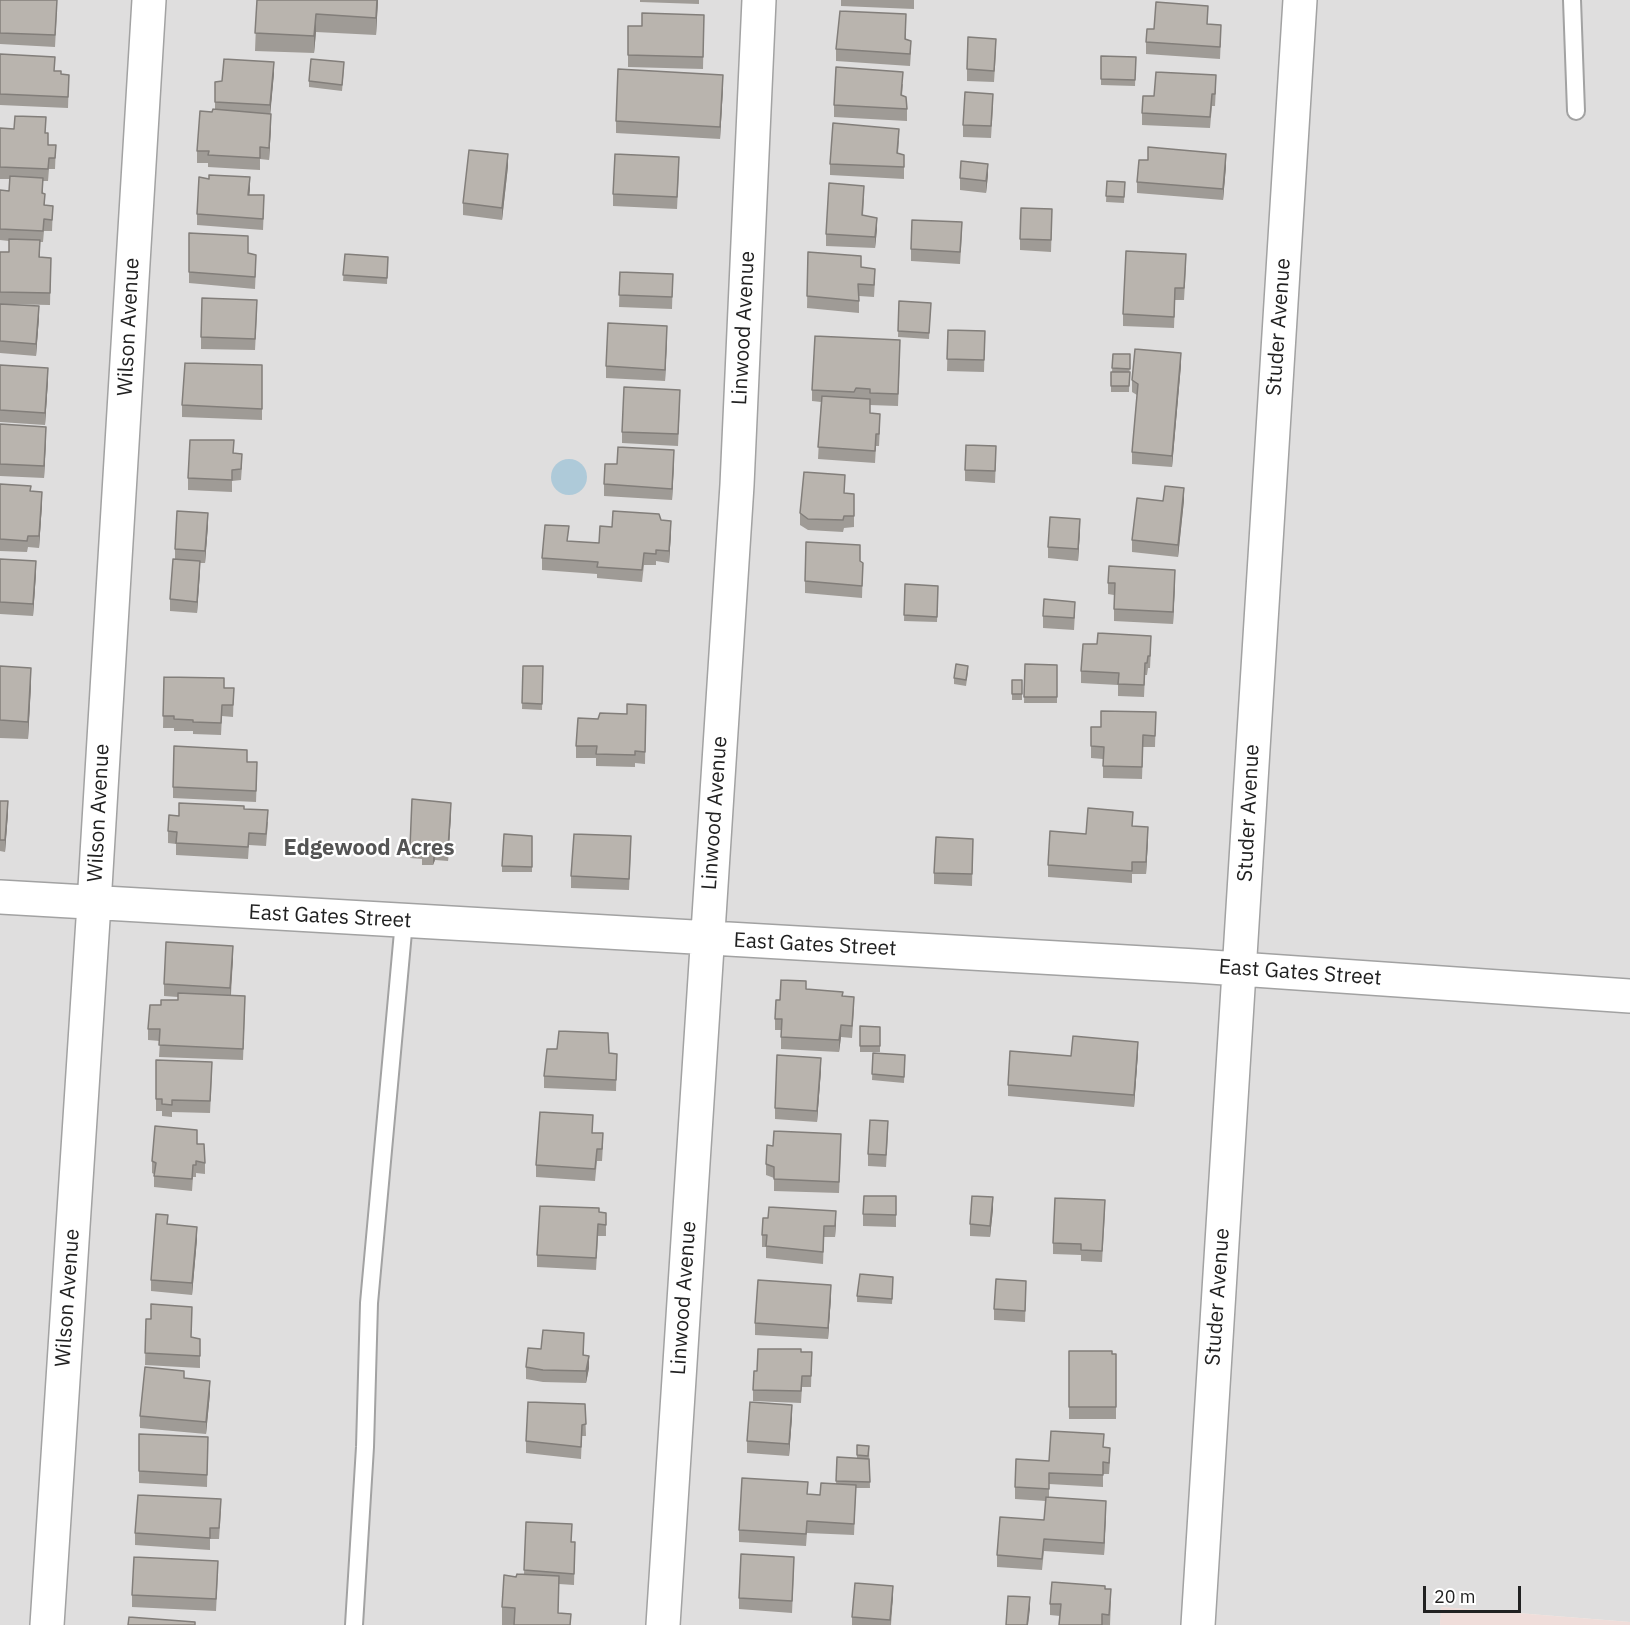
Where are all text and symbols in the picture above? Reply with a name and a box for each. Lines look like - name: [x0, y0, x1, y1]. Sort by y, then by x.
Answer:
- street label: Linwood Avenue: [727, 250, 761, 406]
- street label: Wilson Avenue: [113, 257, 145, 397]
- street label: Studer Avenue: [1262, 257, 1296, 397]
- street label: Linwood Avenue: [697, 735, 733, 891]
- street label: Wilson Avenue: [83, 743, 115, 883]
- street label: Studer Avenue: [1233, 743, 1265, 883]
- district label: Edgewood Acres: [283, 836, 455, 862]
- street label: East Gates Street: [248, 900, 412, 934]
- street label: East Gates Street: [733, 928, 897, 962]
- street label: East Gates Street: [1218, 955, 1382, 991]
- street label: Linwood Avenue: [666, 1220, 702, 1376]
- street label: Studer Avenue: [1201, 1227, 1235, 1367]
- street label: Wilson Avenue: [51, 1228, 85, 1368]
- scale bar: [1426, 1574, 1524, 1612]
- text: 20 m: [1434, 1585, 1476, 1608]

